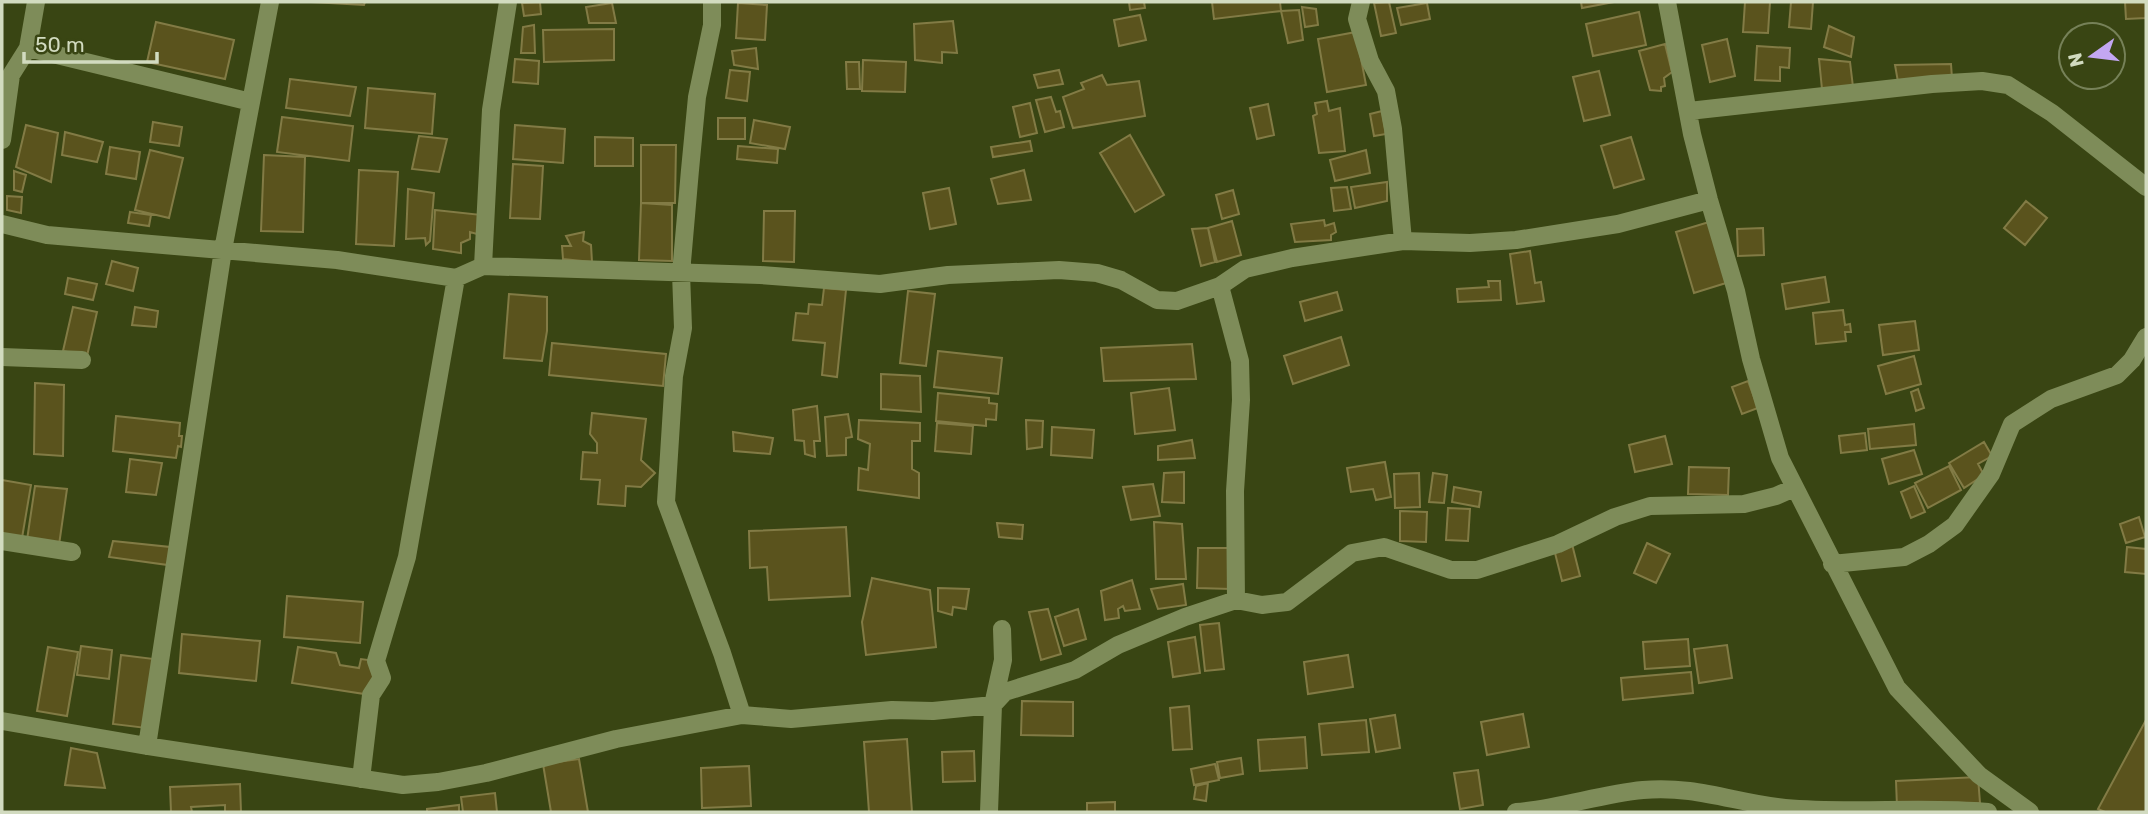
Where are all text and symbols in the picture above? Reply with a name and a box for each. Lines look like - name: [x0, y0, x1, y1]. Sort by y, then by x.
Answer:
- scale bar: [24, 21, 158, 65]
- north arrow: [2057, 21, 2127, 91]
- text: 50 m: [35, 32, 85, 57]
- text: N: [2063, 51, 2089, 69]

